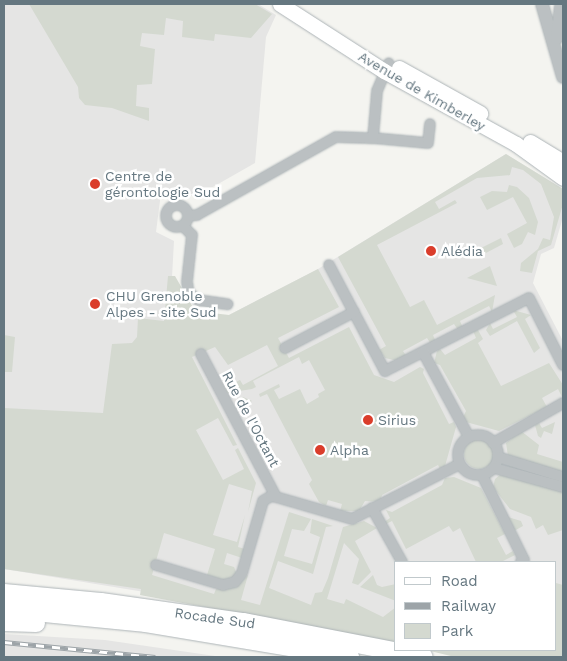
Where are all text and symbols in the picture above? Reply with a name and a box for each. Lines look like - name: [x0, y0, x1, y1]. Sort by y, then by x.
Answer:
- street label: Avenue de Kimberley: [355, 48, 489, 134]
- place label: Centre de gérontologie Sud: [105, 168, 220, 200]
- marker: Centre de gérontologie Sud: [89, 178, 101, 190]
- place label: Alédia: [441, 243, 483, 259]
- marker: Alédia: [425, 245, 437, 257]
- place label: CHU Grenoble Alpes - site Sud: [106, 288, 217, 321]
- marker: CHU Grenoble Alpes - site Sud: [88, 297, 102, 311]
- street label: Rue de l'Octant: [219, 368, 283, 470]
- place label: Sirius: [378, 412, 416, 428]
- marker: Sirius: [362, 414, 374, 426]
- place label: Alpha: [330, 442, 369, 458]
- marker: Alpha: [314, 444, 326, 456]
- legend: [394, 561, 557, 651]
- text: Road: [441, 572, 478, 590]
- text: Railway: [441, 597, 496, 615]
- street label: Rocade Sud: [174, 604, 256, 632]
- text: Park: [441, 622, 473, 640]

